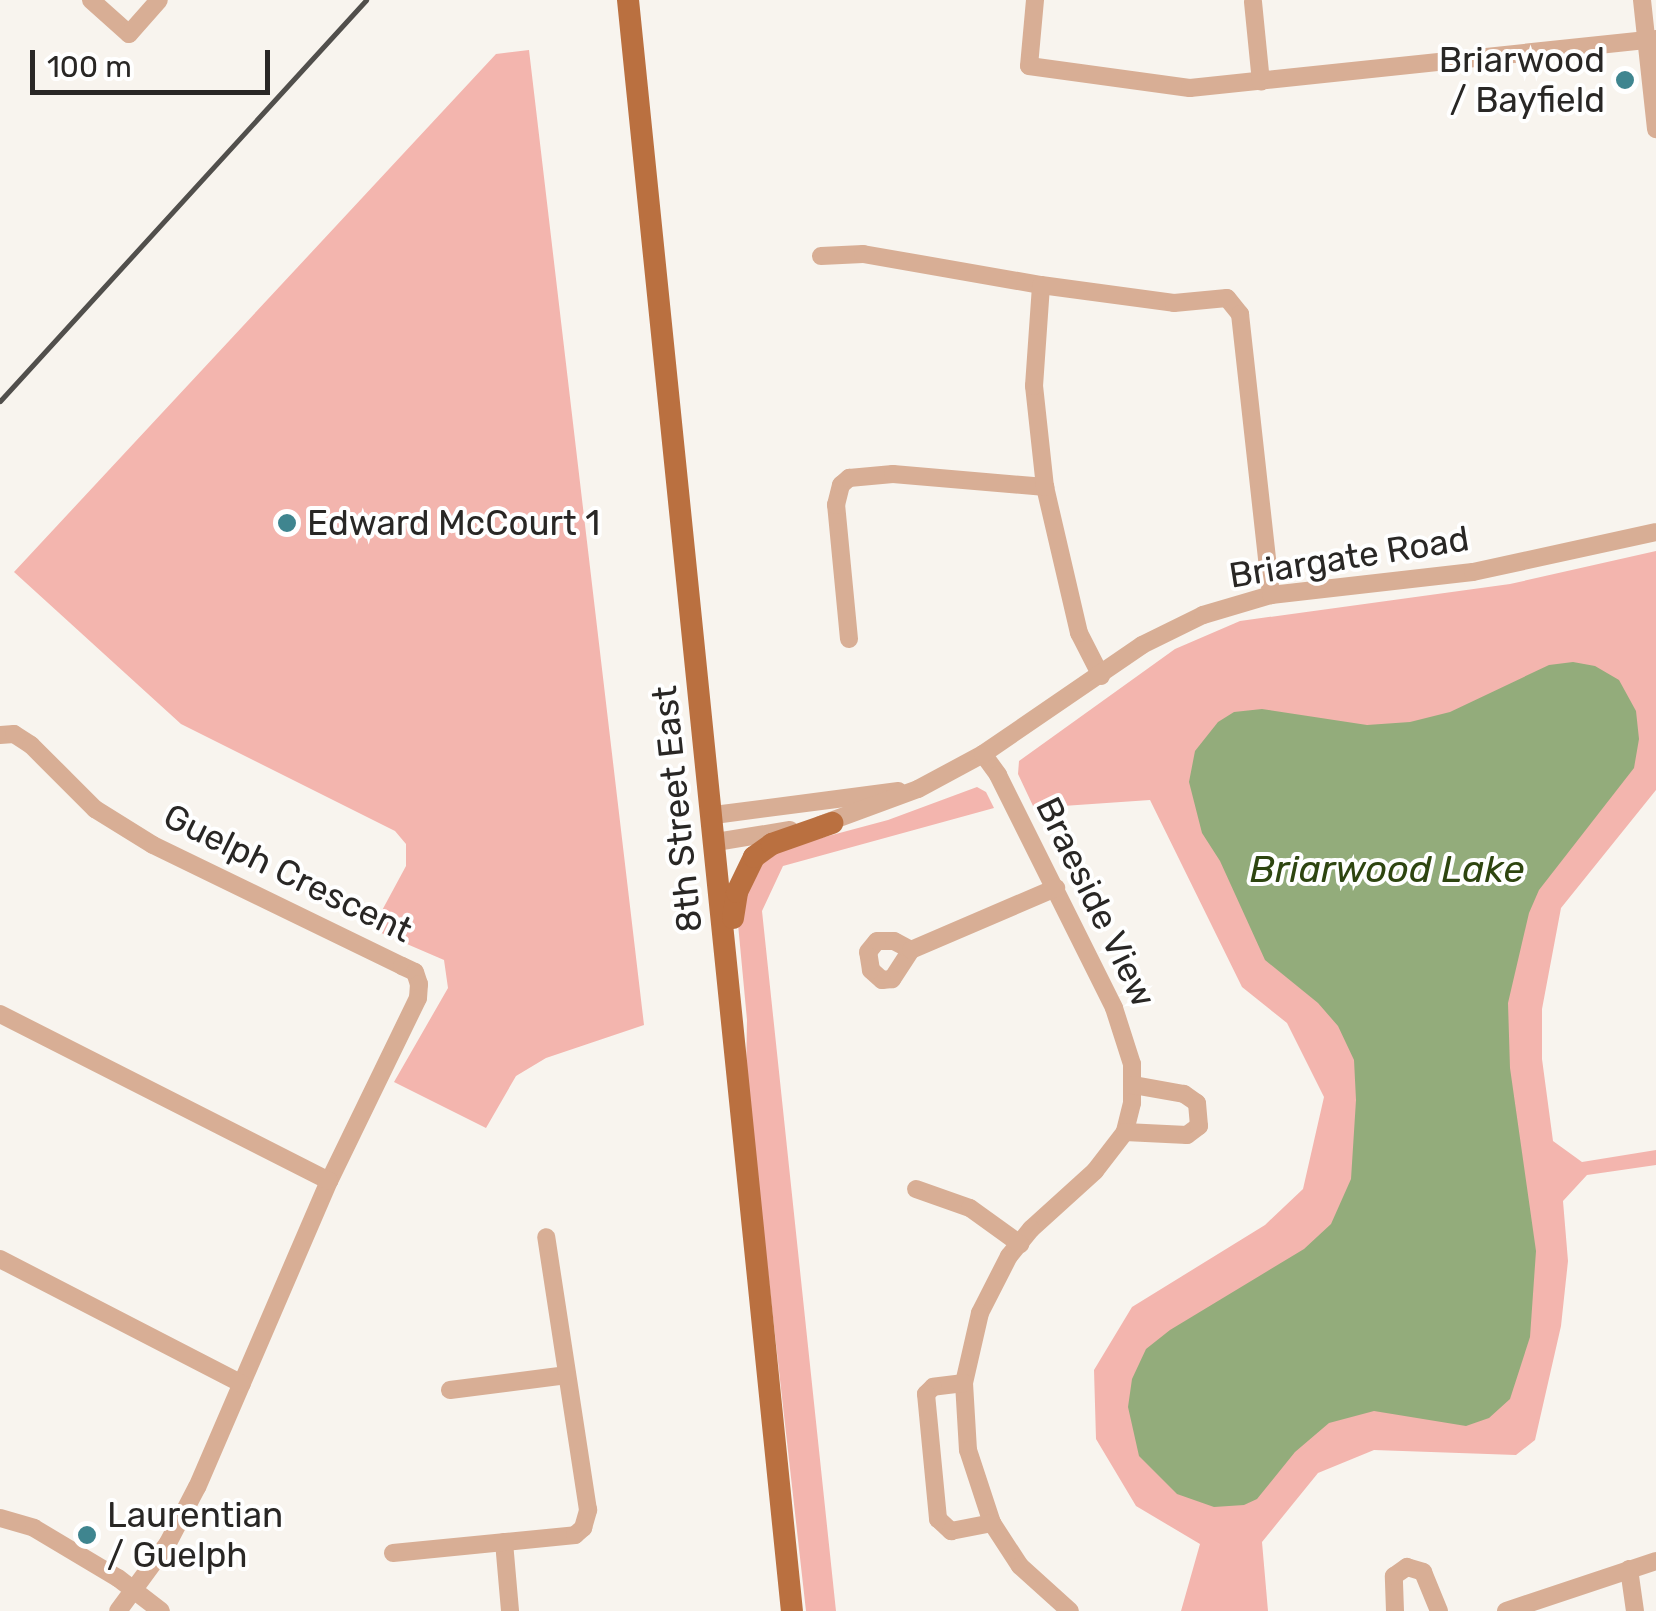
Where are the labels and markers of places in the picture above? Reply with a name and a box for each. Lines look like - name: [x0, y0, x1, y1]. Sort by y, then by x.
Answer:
- place label: Briarwood / Bayfield: [1439, 39, 1605, 121]
- marker: Briarwood / Bayfield: [1614, 69, 1636, 91]
- place label: Edward McCourt 1: [307, 502, 600, 544]
- marker: Edward McCourt 1: [276, 512, 298, 534]
- place label: Laurentian / Guelph: [107, 1494, 283, 1576]
- marker: Laurentian / Guelph: [76, 1524, 98, 1546]

